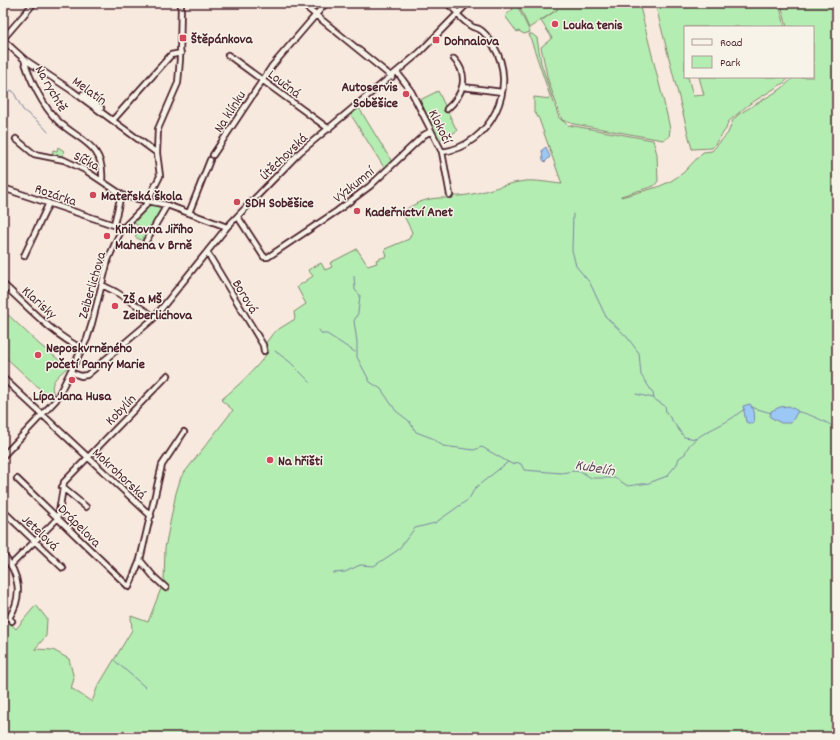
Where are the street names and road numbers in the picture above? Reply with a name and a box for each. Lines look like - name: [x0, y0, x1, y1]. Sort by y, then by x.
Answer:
- street label: Na rychtě: [29, 62, 72, 116]
- street label: Loučná: [263, 65, 305, 104]
- street label: Melatín: [67, 72, 110, 111]
- street label: Na klínku: [210, 87, 252, 137]
- street label: Klokočí: [422, 106, 457, 149]
- street label: Útěchovská: [256, 129, 313, 186]
- street label: Síčka: [70, 147, 103, 177]
- street label: Výzkumní: [329, 162, 380, 208]
- street label: Rozárka: [32, 179, 79, 212]
- street label: Zeiberlichova: [74, 249, 112, 321]
- street label: Borová: [226, 276, 262, 318]
- street label: Klarisky: [17, 282, 61, 325]
- street label: Kobylín: [101, 390, 141, 431]
- street label: Mokrohorská: [87, 444, 150, 505]
- street label: Drápelova: [52, 500, 105, 553]
- street label: Jetelová: [16, 511, 63, 556]

